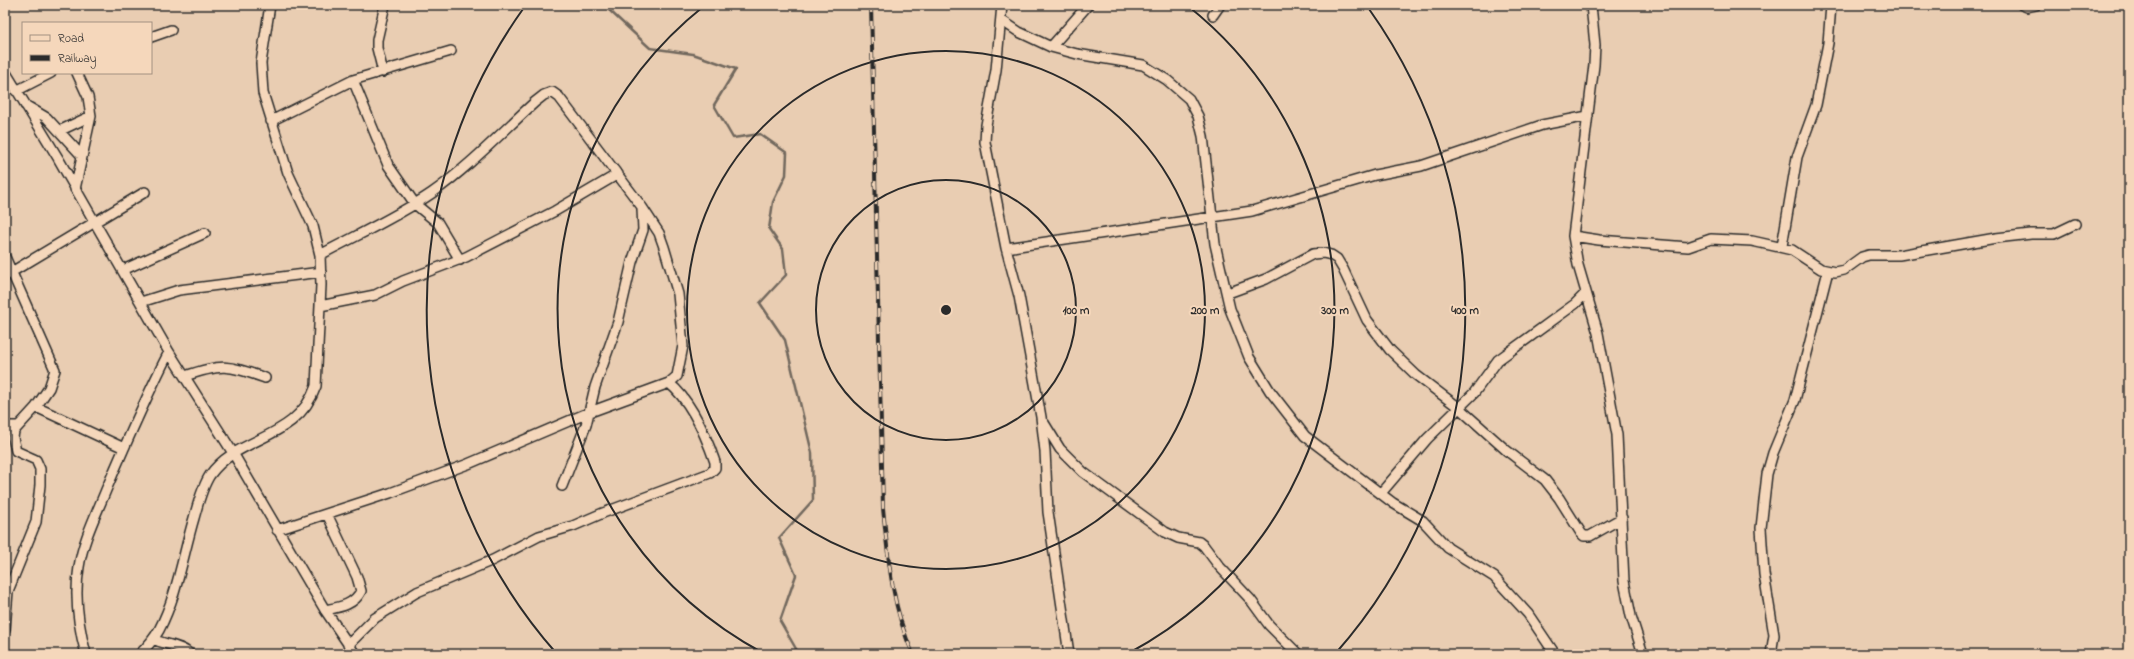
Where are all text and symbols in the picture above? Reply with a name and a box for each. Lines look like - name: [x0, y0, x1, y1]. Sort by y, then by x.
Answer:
- legend: [22, 22, 152, 74]
- text: Road: [58, 30, 84, 48]
- text: Railway: [58, 50, 97, 69]
- text: 100 m: [1063, 302, 1090, 320]
- text: 200 m: [1190, 302, 1220, 320]
- text: 300 m: [1320, 302, 1350, 320]
- text: 400 m: [1450, 302, 1479, 320]
- centre of rings: [939, 303, 953, 317]

